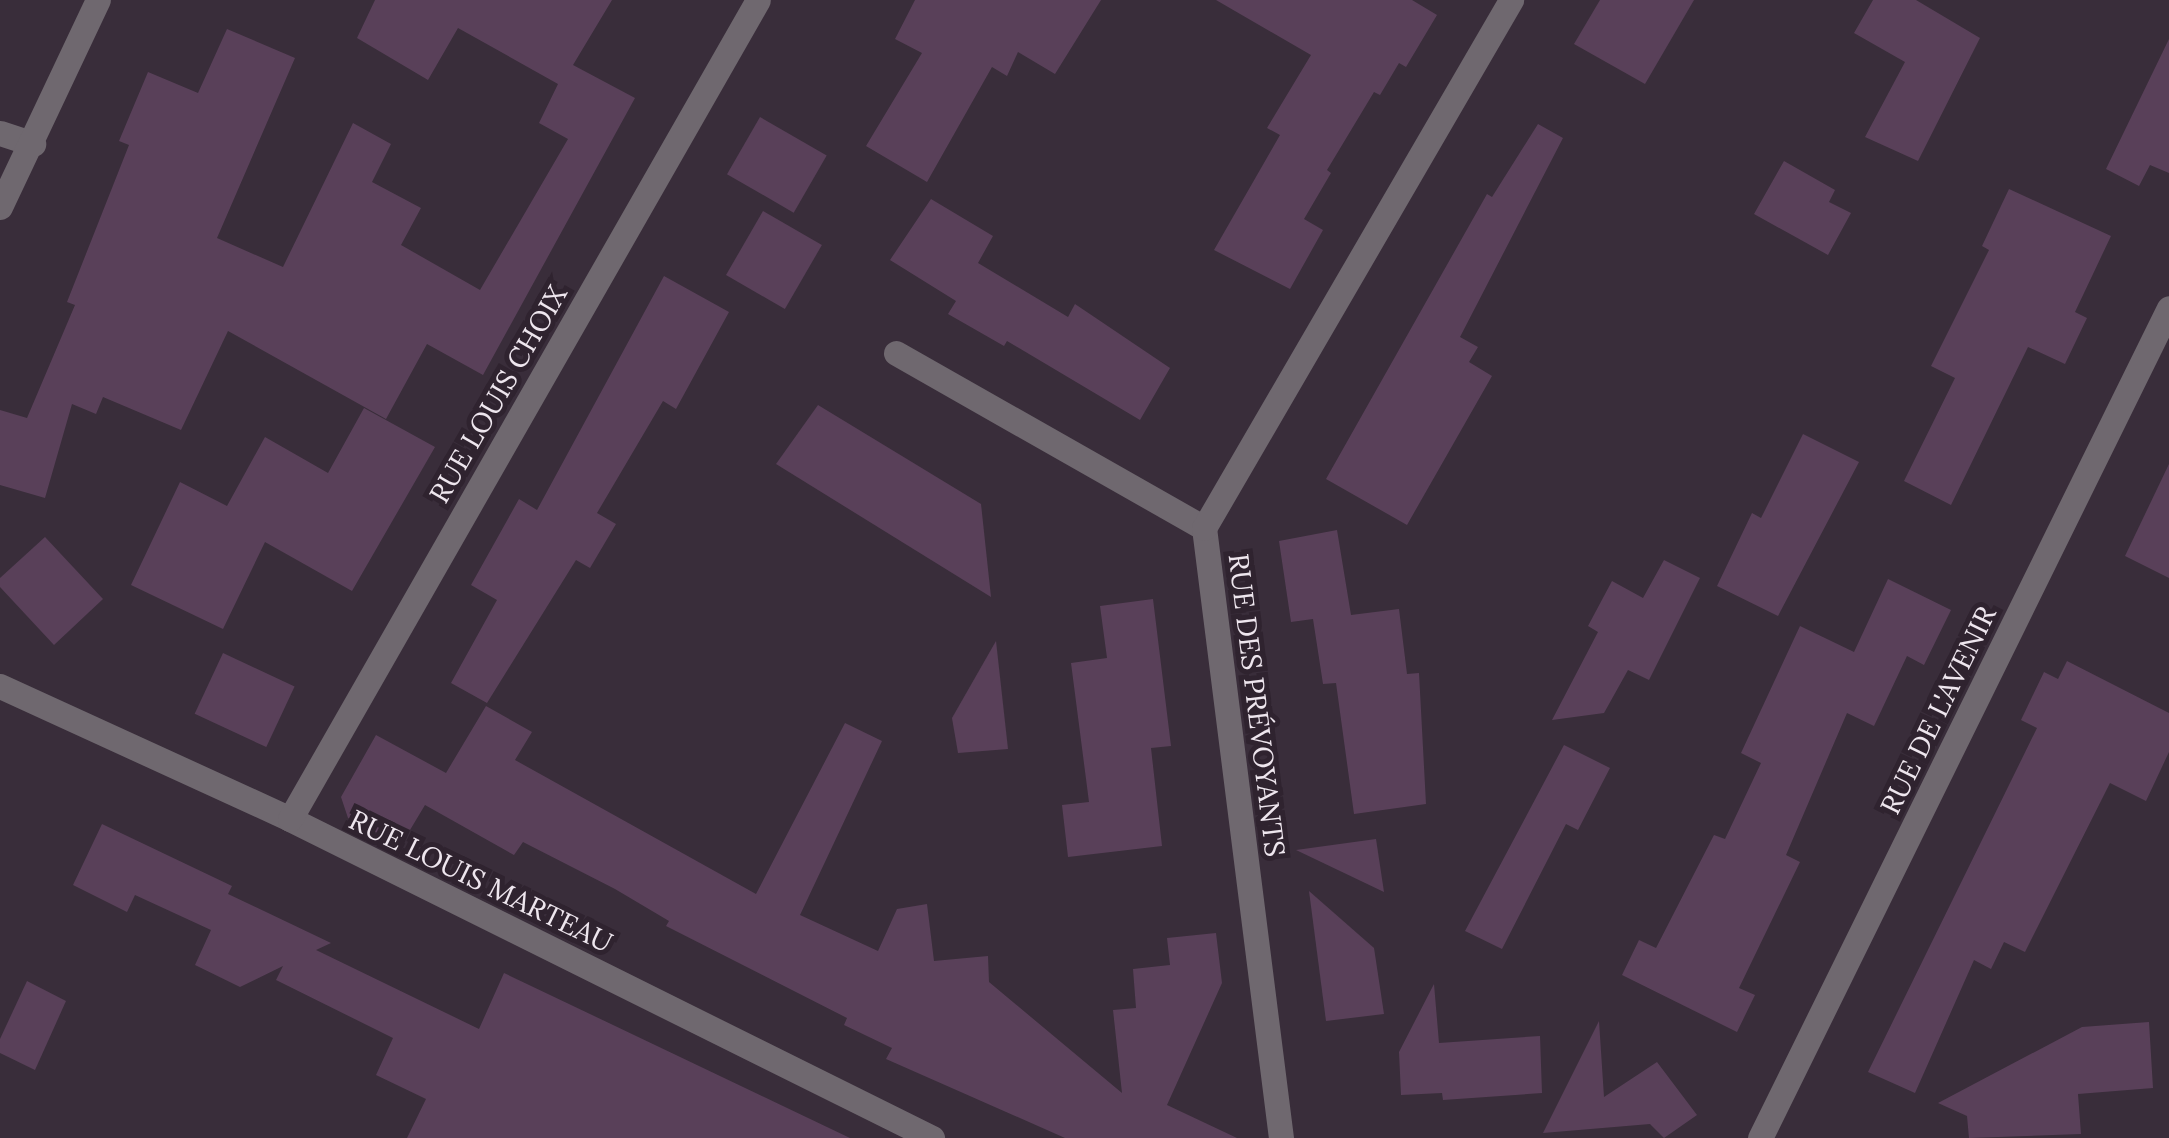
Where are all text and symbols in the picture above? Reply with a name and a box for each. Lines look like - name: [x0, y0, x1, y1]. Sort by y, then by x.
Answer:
- street label: RUE LOUIS CHOIX: [422, 279, 574, 509]
- street label: RUE DES PRÉVOYANTS: [1222, 551, 1292, 859]
- street label: RUE DE L'AVENIR: [1873, 600, 2003, 820]
- street label: RUE LOUIS MARTEAU: [344, 803, 618, 959]

